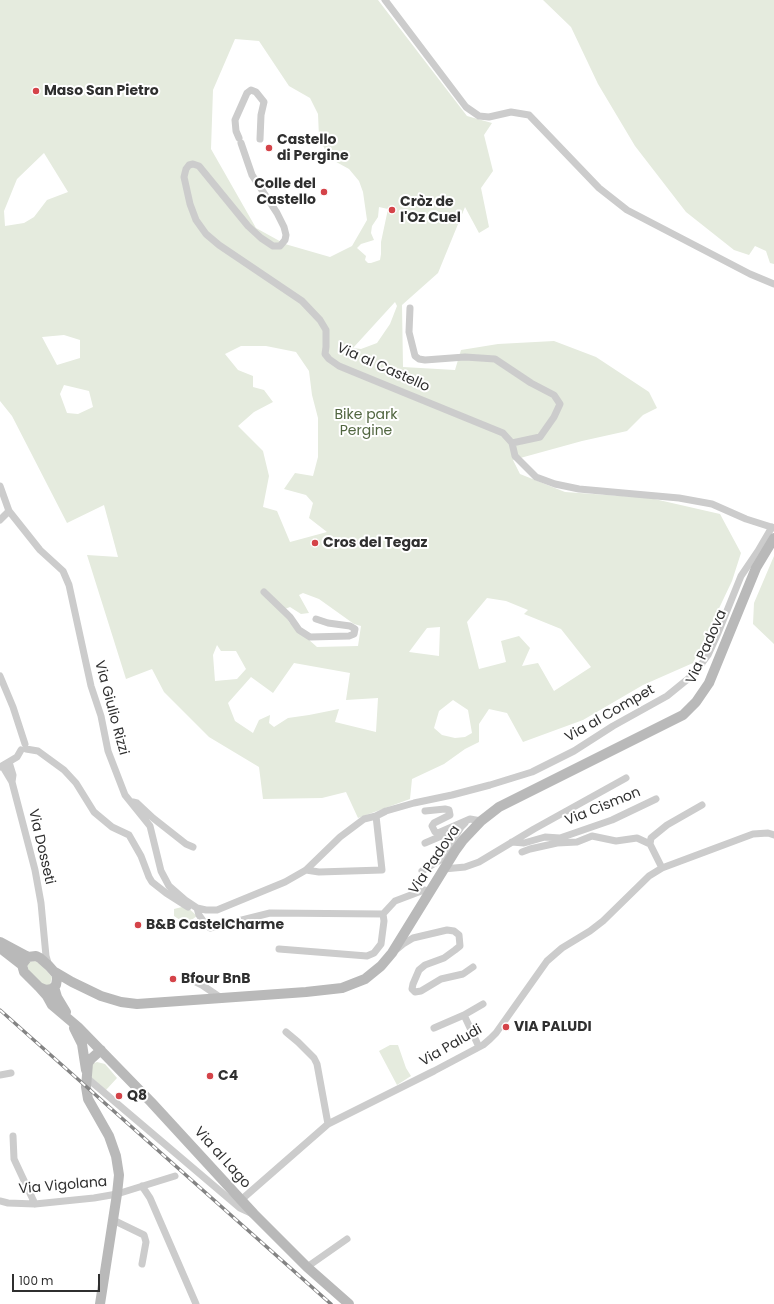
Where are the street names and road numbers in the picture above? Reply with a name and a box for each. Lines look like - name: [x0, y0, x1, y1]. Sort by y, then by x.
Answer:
- street label: Via al Castello: [334, 340, 432, 396]
- street label: Via Padova: [683, 607, 731, 687]
- street label: Via Giulio Rizzi: [90, 659, 132, 757]
- street label: Via al Compet: [562, 682, 658, 746]
- street label: Via Cismon: [563, 784, 643, 830]
- street label: Via Dosseti: [24, 808, 58, 886]
- street label: Via Padova: [406, 822, 464, 898]
- street label: Via Paludi: [417, 1021, 485, 1071]
- street label: Via al Lago: [190, 1124, 254, 1192]
- street label: Via Vigolana: [18, 1174, 108, 1198]

